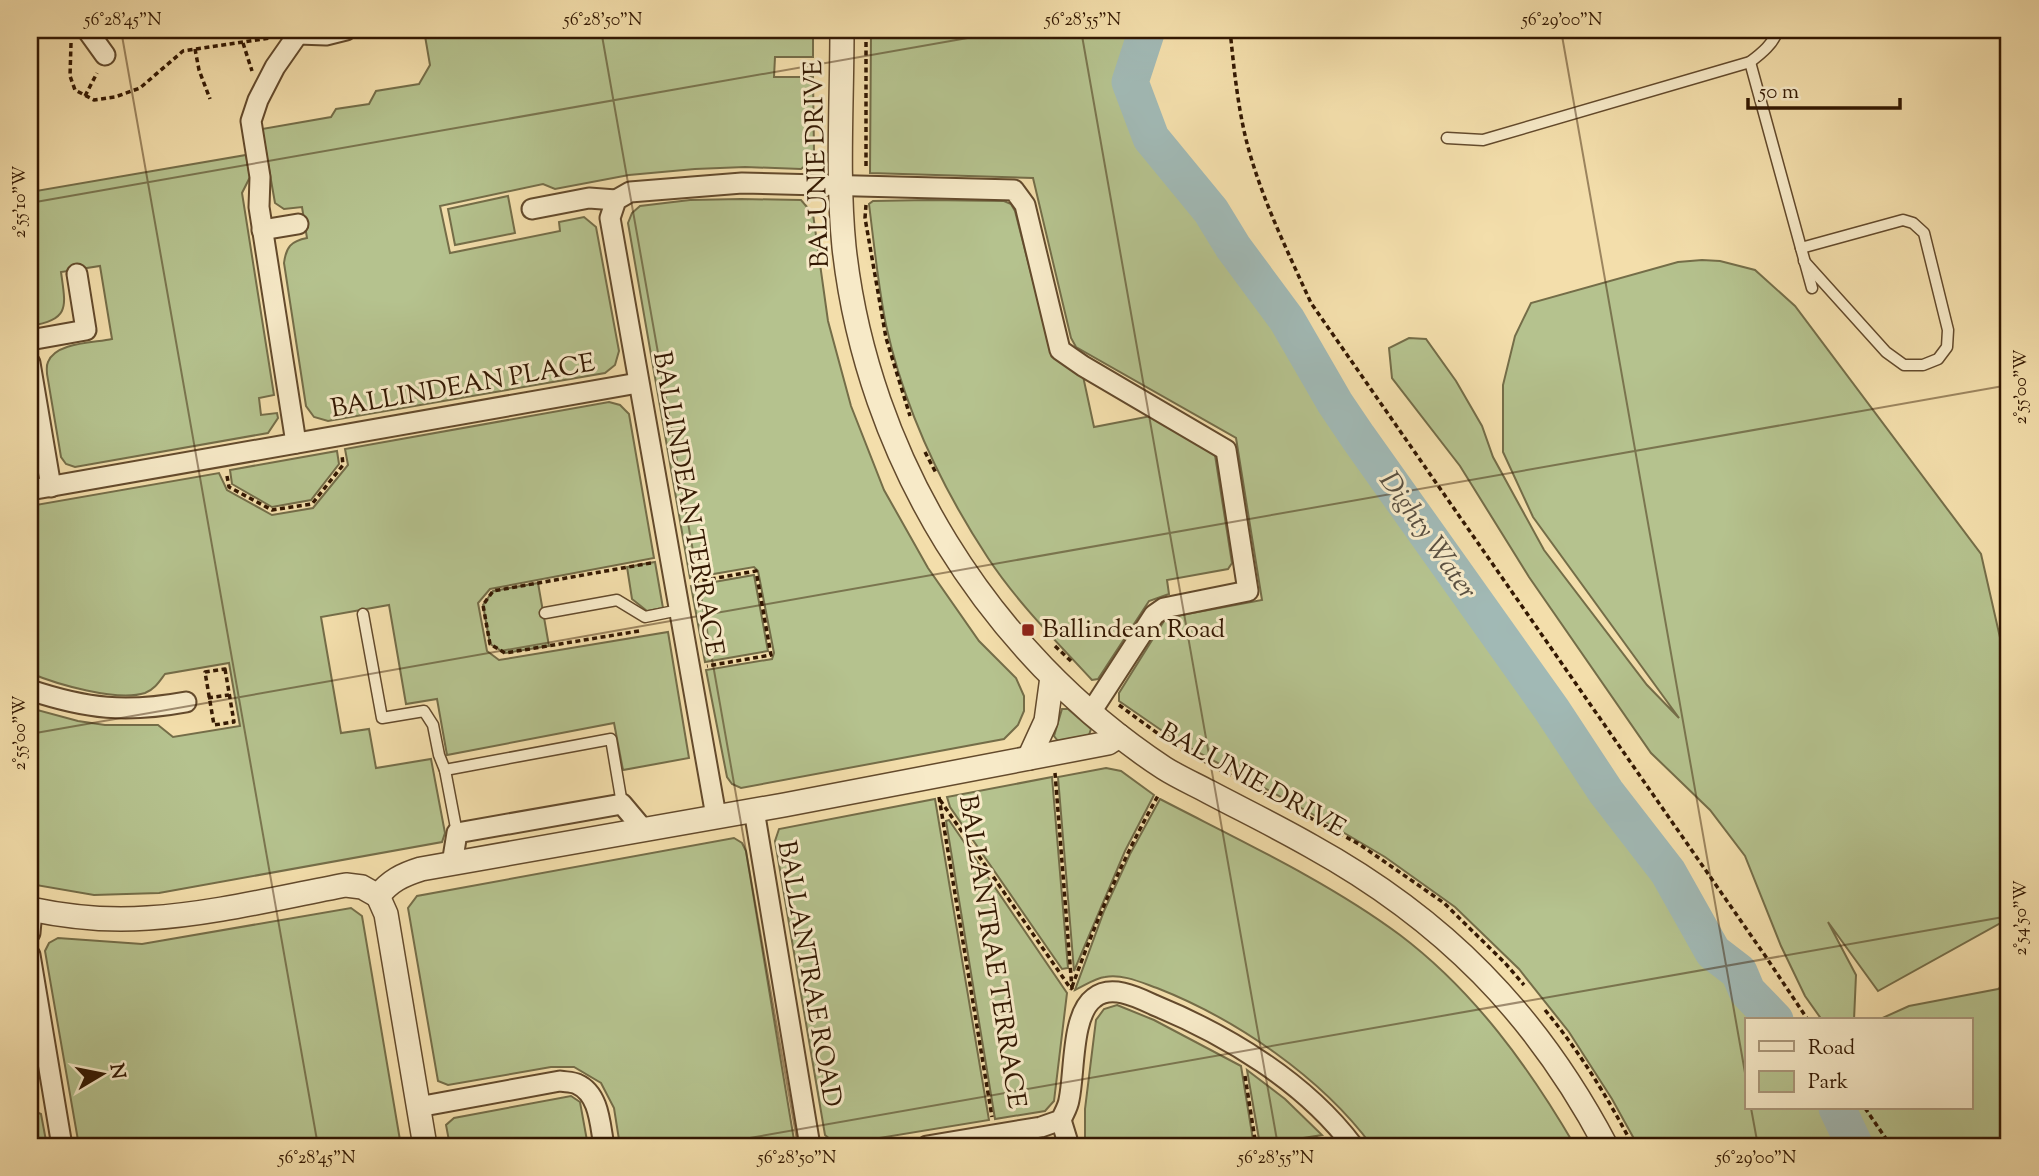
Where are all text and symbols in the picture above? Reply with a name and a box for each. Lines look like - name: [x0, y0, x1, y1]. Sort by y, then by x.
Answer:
- text: 56°28'45"N: [83, 8, 162, 34]
- text: 56°28'50"N: [562, 8, 643, 34]
- text: 56°28'55"N: [1044, 8, 1121, 34]
- text: 56°29'00"N: [1521, 8, 1602, 34]
- street label: BALUNIE DRIVE: [796, 59, 840, 269]
- scale bar: [1748, 66, 1901, 110]
- text: 50 m: [1758, 78, 1799, 108]
- text: 2°55'10"W: [8, 166, 34, 238]
- street label: BALLINDEAN PLACE: [328, 345, 598, 428]
- street label: BALLINDEAN TERRACE: [642, 349, 732, 660]
- text: 2°55'00"W: [2009, 349, 2035, 425]
- water label: Dighty Water: [1368, 464, 1486, 608]
- place label: Ballindean Road: [1042, 612, 1226, 649]
- marker: Ballindean Road: [1020, 622, 1036, 638]
- text: 2°55'00"W: [8, 695, 34, 771]
- street label: BALUNIE DRIVE: [1152, 714, 1352, 848]
- street label: BALLANTRAE TERRACE: [948, 793, 1034, 1112]
- street label: BALLANTRAE ROAD: [766, 838, 850, 1110]
- text: 2°54'50"W: [2009, 880, 2035, 956]
- legend: [1745, 1018, 1972, 1110]
- text: Road: [1808, 1034, 1855, 1064]
- north arrow: [66, 1040, 136, 1110]
- text: N: [102, 1062, 131, 1081]
- text: Park: [1808, 1068, 1849, 1098]
- text: 56°28'45"N: [277, 1146, 356, 1172]
- text: 56°28'50"N: [756, 1146, 837, 1172]
- text: 56°28'55"N: [1237, 1146, 1314, 1172]
- text: 56°29'00"N: [1715, 1146, 1796, 1172]

